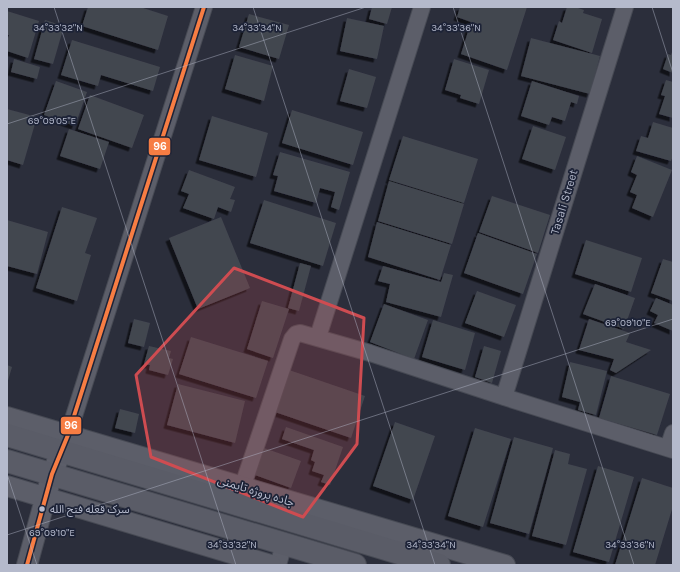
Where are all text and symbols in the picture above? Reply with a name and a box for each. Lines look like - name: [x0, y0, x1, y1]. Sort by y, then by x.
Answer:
- text: 34°33'32"N: [33, 22, 83, 34]
- text: 34°33'34"N: [232, 22, 282, 34]
- text: 34°33'36"N: [431, 22, 481, 34]
- text: 69°09'05"E: [28, 115, 76, 127]
- line badge: 96: [148, 137, 171, 156]
- text: 96: [153, 140, 167, 153]
- street label: Tasali Street: [547, 167, 581, 236]
- text: 69°09'10"E: [605, 317, 651, 329]
- line badge: 96: [60, 416, 82, 435]
- text: 96: [64, 419, 78, 432]
- street label: جاده پروژه تایمنی: [215, 473, 296, 510]
- place label: سرک قعله فتح الله: [50, 503, 130, 517]
- marker: سرک قعله فتح الله: [37, 504, 47, 514]
- text: 69°09'10"E: [29, 527, 75, 539]
- text: 34°33'32"N: [207, 539, 257, 551]
- text: 34°33'34"N: [406, 539, 456, 551]
- text: 34°33'36"N: [605, 539, 655, 551]

